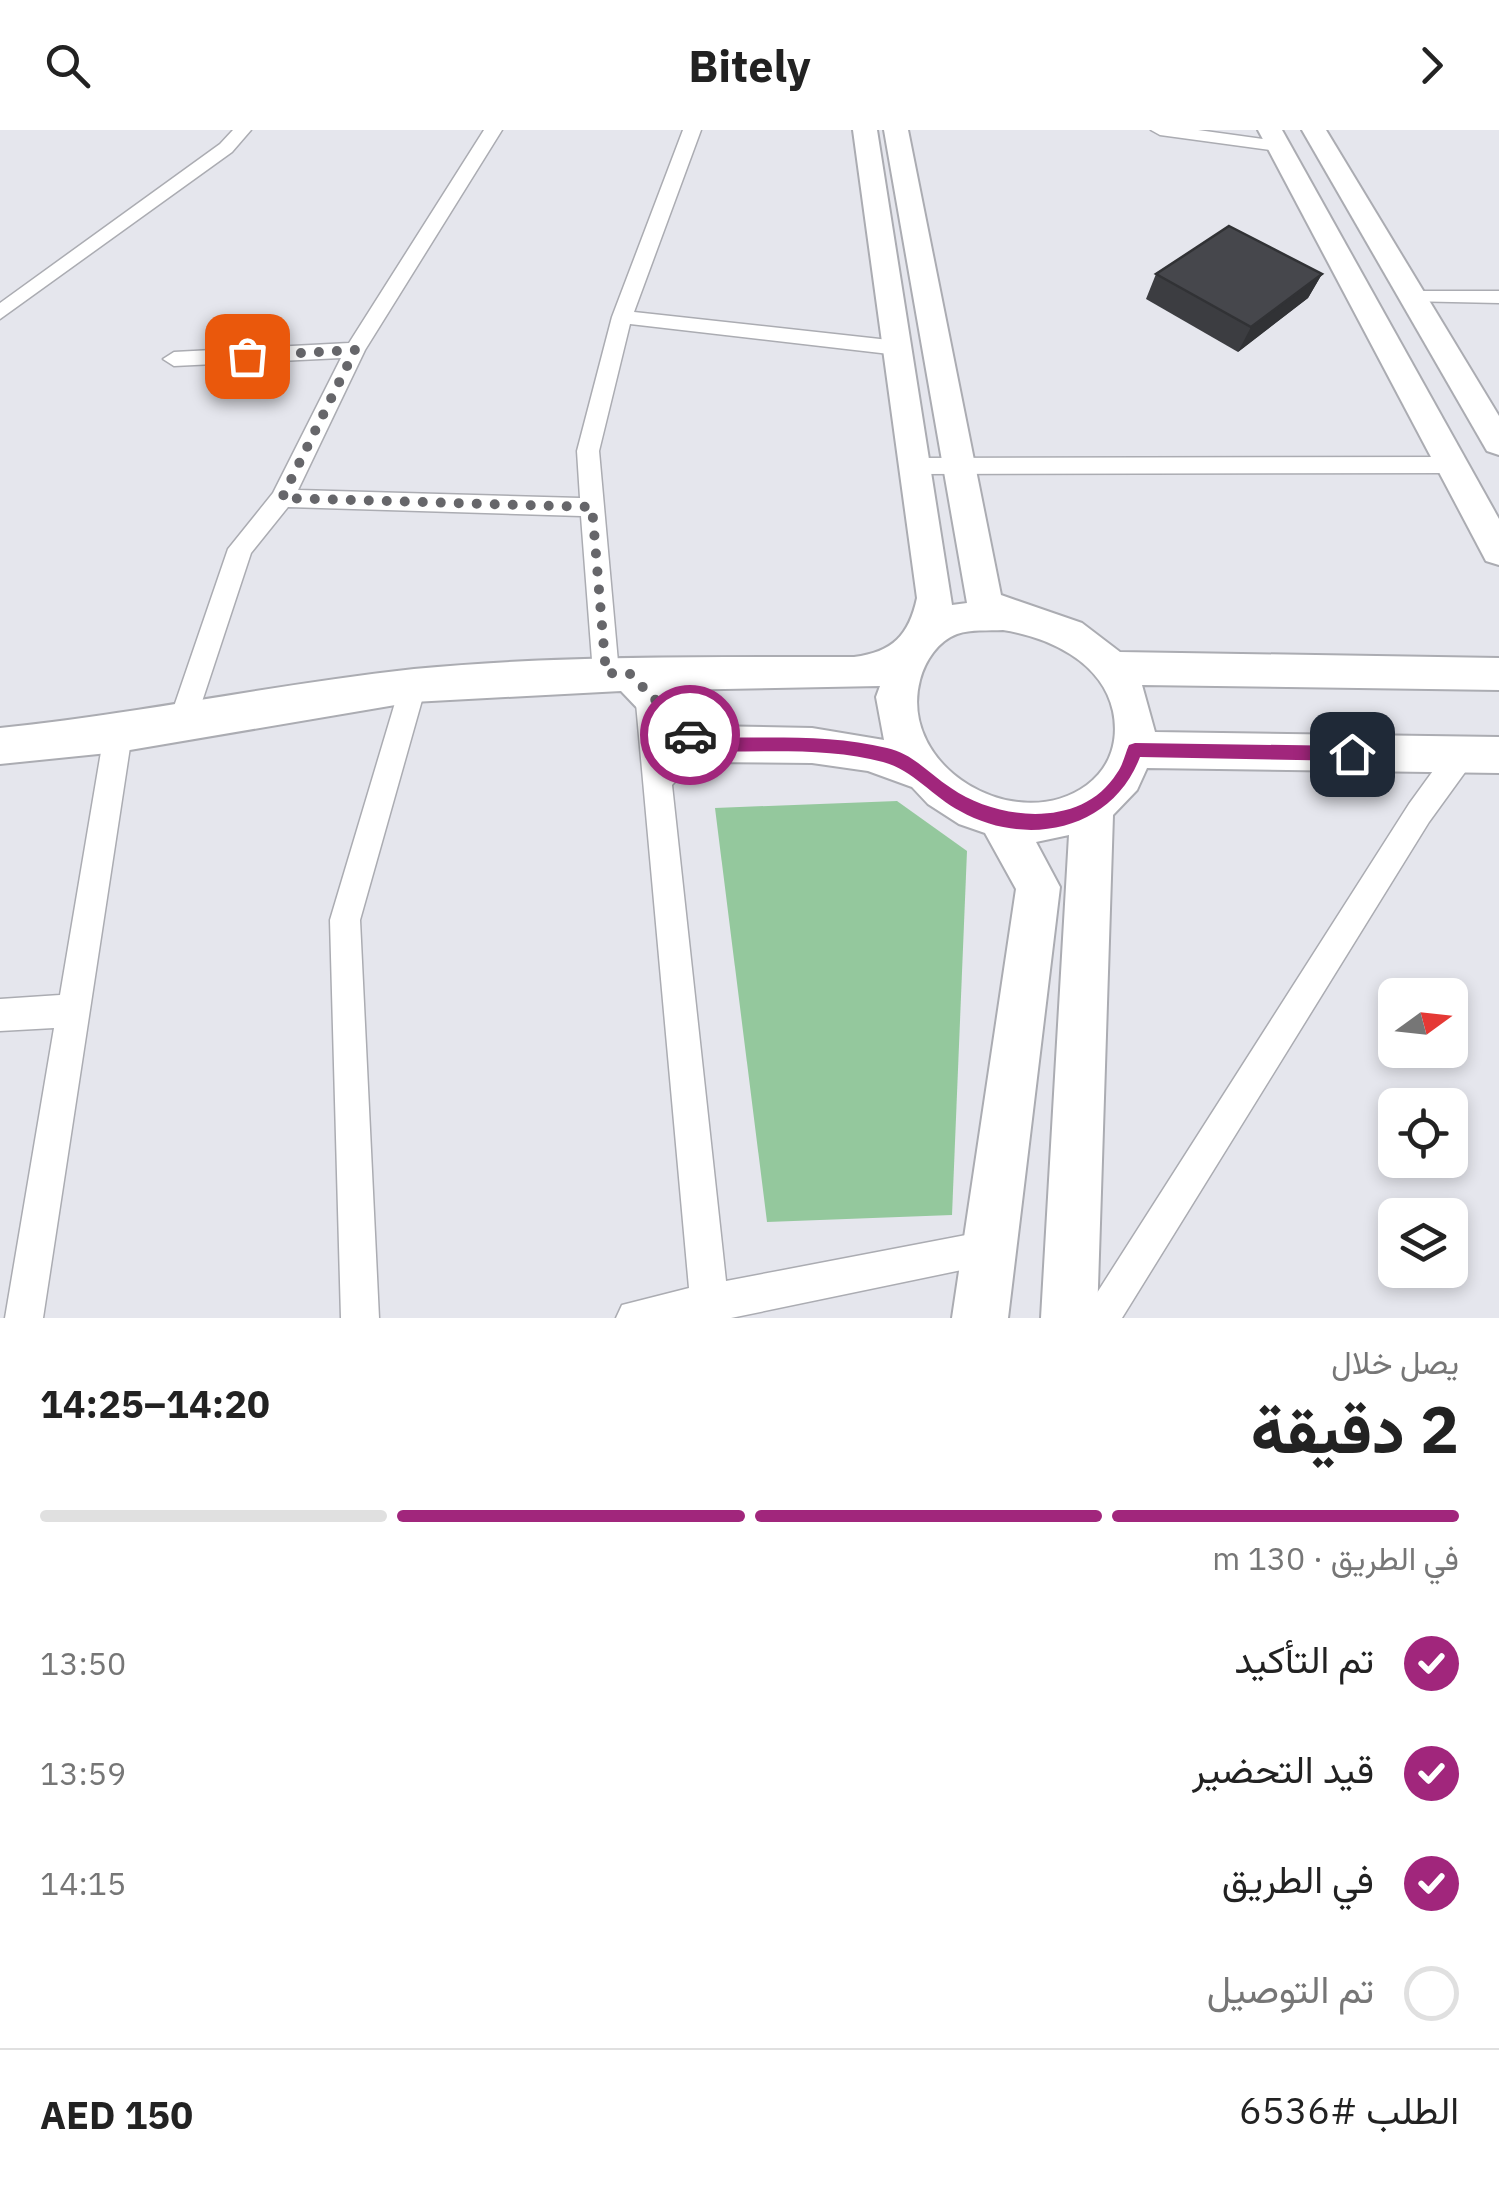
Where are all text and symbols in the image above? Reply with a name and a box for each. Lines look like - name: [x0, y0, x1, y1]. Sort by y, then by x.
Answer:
- text: Bitely: [688, 36, 811, 94]
- icon: search: [40, 38, 95, 93]
- icon: forward: [1404, 38, 1459, 93]
- pin: [205, 314, 290, 399]
- icon: bag: [220, 329, 275, 384]
- courier: [640, 685, 740, 785]
- icon: car: [663, 708, 718, 763]
- pin: [1310, 712, 1395, 797]
- icon: home: [1325, 727, 1380, 782]
- north arrow: [1378, 978, 1468, 1068]
- map controls: [1378, 978, 1468, 1288]
- button: locate: [1378, 1088, 1468, 1178]
- button: layers: [1378, 1198, 1468, 1288]
- text: يصل خلال: [1331, 1341, 1459, 1383]
- text: 14:20–14:25: [40, 1379, 270, 1428]
- text: 2 دقيقة: [1251, 1386, 1459, 1471]
- text: في الطريق · 130 m: [1212, 1537, 1459, 1579]
- text: تم التأكيد: [1234, 1634, 1374, 1683]
- icon: check: [1404, 1636, 1459, 1691]
- text: 13:50: [40, 1642, 126, 1684]
- text: قيد التحضير: [1192, 1744, 1374, 1793]
- icon: check: [1404, 1746, 1459, 1801]
- text: 13:59: [40, 1752, 126, 1794]
- text: في الطريق: [1222, 1854, 1374, 1903]
- icon: check: [1404, 1856, 1459, 1911]
- text: 14:15: [40, 1862, 126, 1904]
- text: تم التوصيل: [1207, 1964, 1374, 2013]
- text: الطلب #6536: [1239, 2085, 1459, 2134]
- text: AED 150: [40, 2090, 193, 2139]

